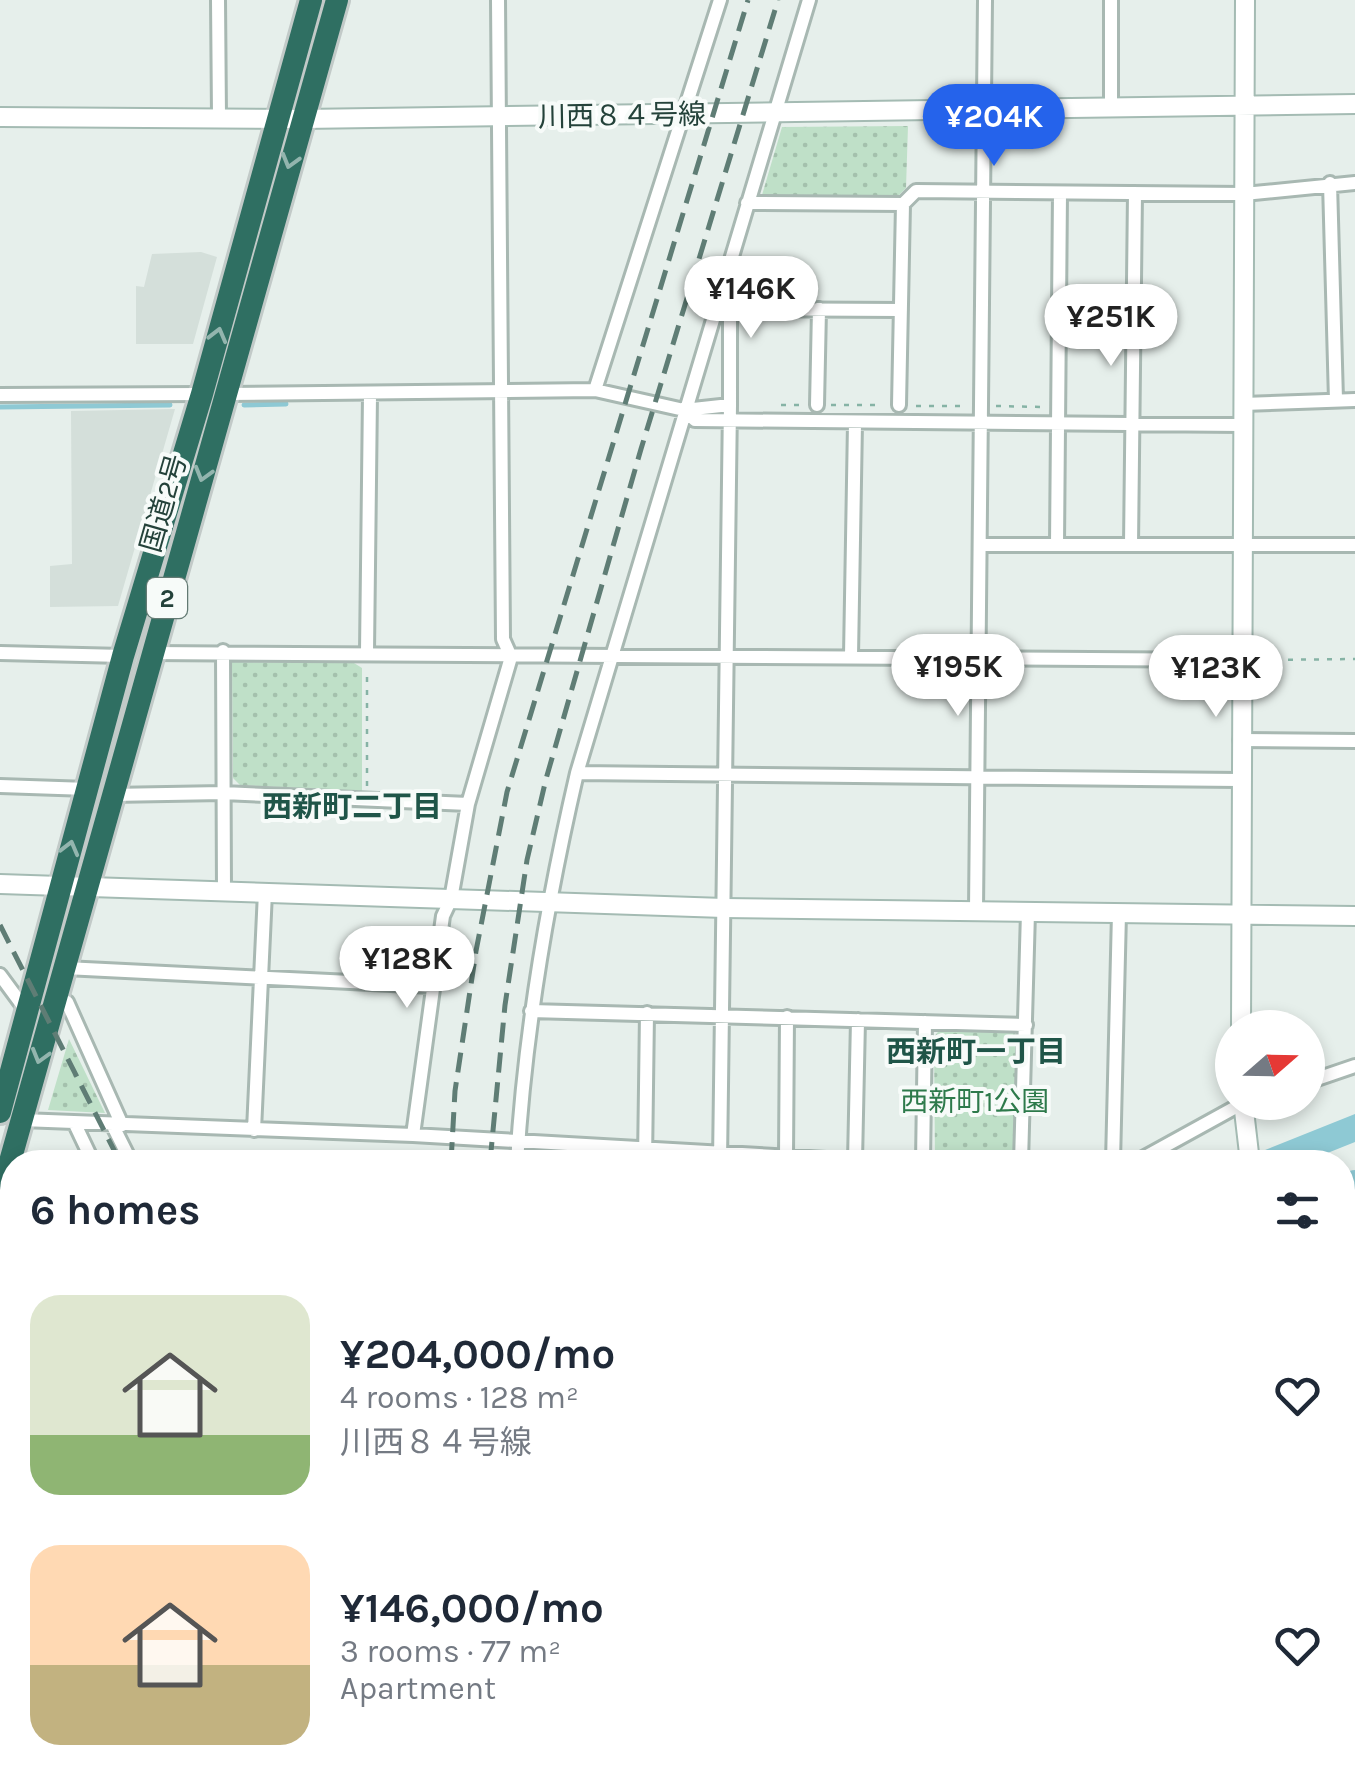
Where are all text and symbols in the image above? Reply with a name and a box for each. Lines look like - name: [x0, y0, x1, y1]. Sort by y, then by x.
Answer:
- pin: ¥204K: [924, 84, 1064, 169]
- street label: 川西８４号線: [538, 98, 706, 133]
- text: ¥204K: [945, 98, 1043, 135]
- one-way arrow: [281, 152, 302, 169]
- pin: ¥146K: [681, 256, 821, 341]
- text: ¥146K: [706, 270, 796, 307]
- pin: ¥251K: [1041, 284, 1181, 369]
- text: ¥251K: [1066, 298, 1156, 335]
- one-way arrow: [207, 326, 228, 344]
- street label: 国道2号: [134, 450, 193, 556]
- one-way arrow: [194, 465, 215, 482]
- road number: 2: [147, 578, 187, 618]
- pin: ¥195K: [888, 634, 1028, 719]
- pin: ¥123K: [1146, 635, 1286, 720]
- text: ¥195K: [913, 648, 1003, 685]
- text: ¥123K: [1171, 649, 1261, 686]
- district label: 西新町二丁目: [262, 789, 442, 825]
- one-way arrow: [58, 841, 79, 858]
- pin: ¥128K: [337, 926, 477, 1011]
- text: ¥128K: [361, 940, 453, 977]
- north arrow: [1215, 1010, 1325, 1120]
- map controls: [1215, 1010, 1325, 1120]
- district label: 西新町一丁目: [886, 1034, 1066, 1070]
- one-way arrow: [31, 1047, 52, 1064]
- park label: 西新町1公園: [900, 1085, 1050, 1118]
- icon: filters: [1270, 1183, 1325, 1238]
- text: 6 homes: [30, 1185, 200, 1235]
- text: ¥204,000/mo: [340, 1329, 615, 1379]
- icon: home: [110, 1335, 230, 1455]
- icon: heart: [1270, 1368, 1325, 1423]
- text: 4 rooms · 128 m²: [340, 1379, 579, 1416]
- text: 川西８４号線: [340, 1424, 532, 1461]
- text: ¥146,000/mo: [340, 1583, 604, 1633]
- icon: home: [110, 1585, 230, 1705]
- icon: heart: [1270, 1618, 1325, 1673]
- text: 3 rooms · 77 m²: [340, 1633, 561, 1670]
- text: Apartment: [340, 1670, 496, 1707]

